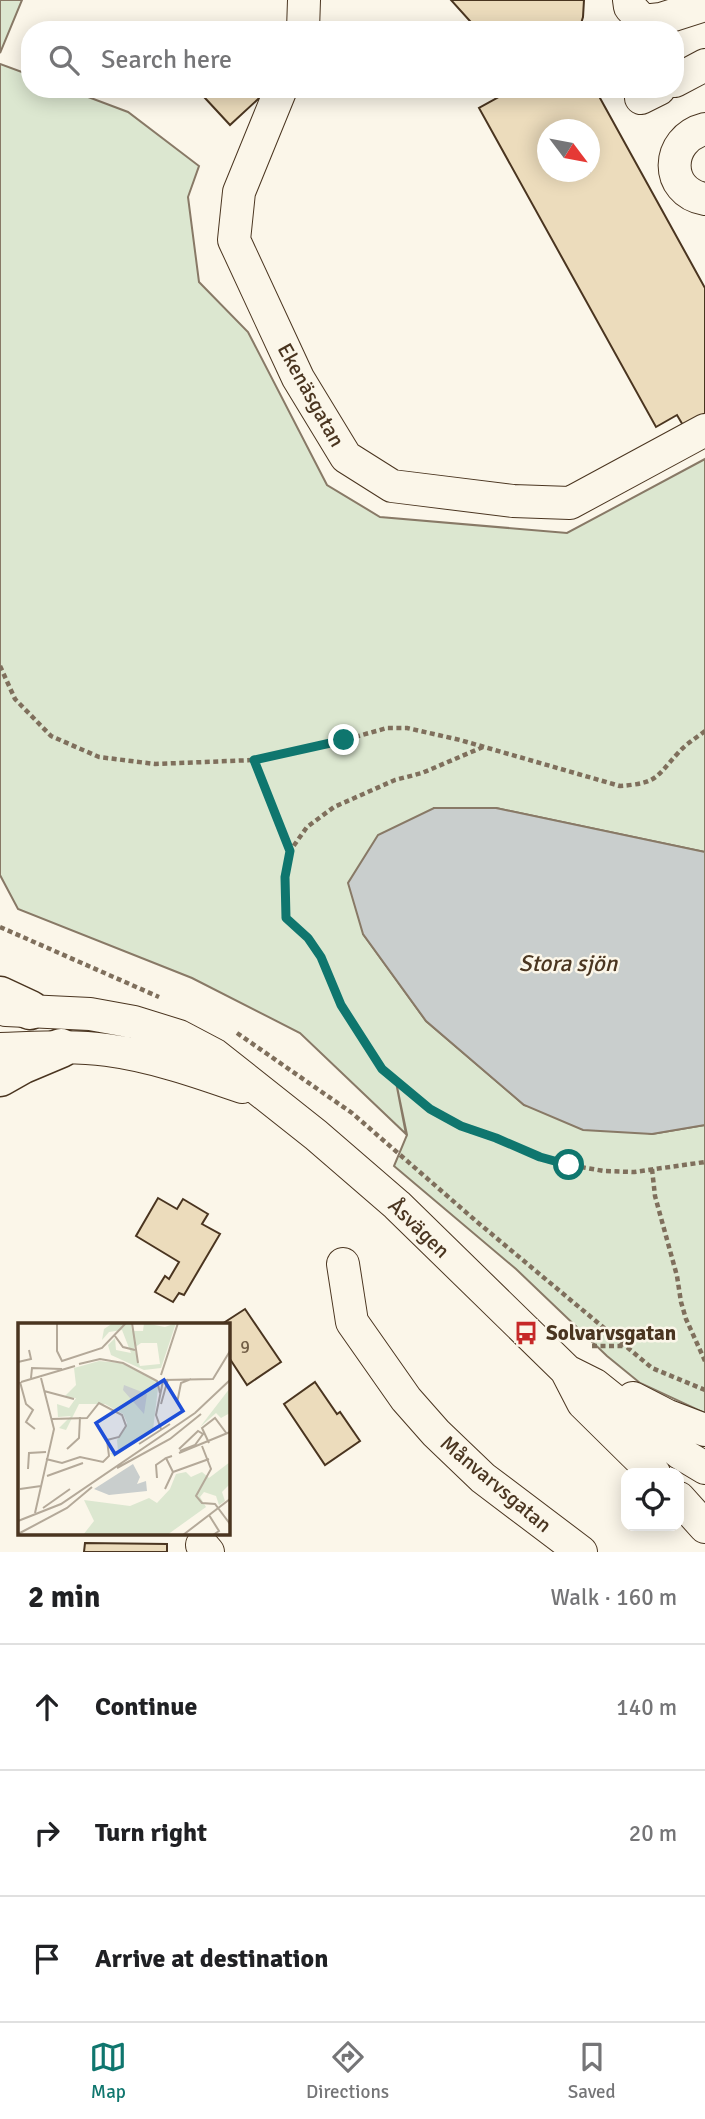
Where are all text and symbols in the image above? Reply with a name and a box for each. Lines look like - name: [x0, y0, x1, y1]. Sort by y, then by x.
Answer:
- search box: [21, 21, 684, 98]
- icon: search: [45, 41, 83, 79]
- text: Search here: [101, 44, 232, 76]
- north arrow: [537, 119, 600, 182]
- street label: Ekenäsgatan: [272, 339, 350, 451]
- route end: [328, 724, 359, 755]
- water label: Stora sjön: [519, 949, 619, 978]
- route start: [553, 1149, 584, 1180]
- street label: Åsvägen: [383, 1192, 456, 1263]
- bus stop icon: Solvarvsgatan: [512, 1319, 540, 1347]
- place label: Solvarvsgatan: [546, 1320, 676, 1346]
- inset map: [18, 1323, 229, 1534]
- house number: 9: [240, 1336, 250, 1358]
- street label: Månvarvsgatan: [435, 1430, 557, 1538]
- map controls: [621, 1468, 684, 1531]
- button: locate: [621, 1468, 684, 1531]
- text: 2 min: [28, 1579, 100, 1616]
- text: Walk · 160 m: [551, 1583, 677, 1612]
- icon: ahead: [28, 1688, 66, 1726]
- text: Continue: [95, 1691, 197, 1723]
- text: 140 m: [616, 1693, 677, 1722]
- icon: right: [28, 1814, 66, 1852]
- text: Turn right: [95, 1817, 207, 1849]
- text: 20 m: [629, 1819, 677, 1848]
- icon: arrive: [28, 1940, 66, 1978]
- text: Arrive at destination: [95, 1943, 328, 1975]
- tab: Map: [89, 2038, 127, 2104]
- tab: Directions: [306, 2038, 389, 2104]
- tab: Saved: [568, 2038, 616, 2104]

